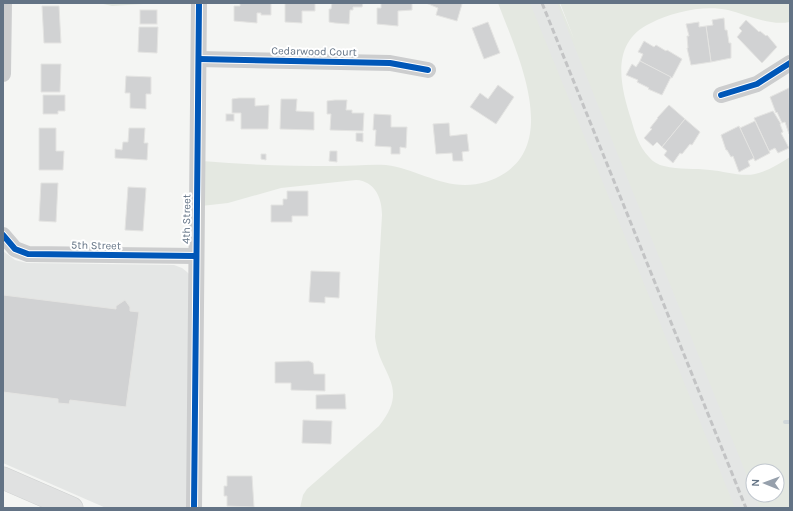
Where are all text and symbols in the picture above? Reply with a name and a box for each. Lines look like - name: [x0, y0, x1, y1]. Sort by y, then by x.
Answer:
- street label: Cedarwood Court: [271, 44, 357, 59]
- street label: 4th Street: [180, 194, 193, 244]
- street label: 5th Street: [71, 239, 121, 252]
- north arrow: [745, 463, 785, 503]
- text: N: [749, 479, 762, 487]

